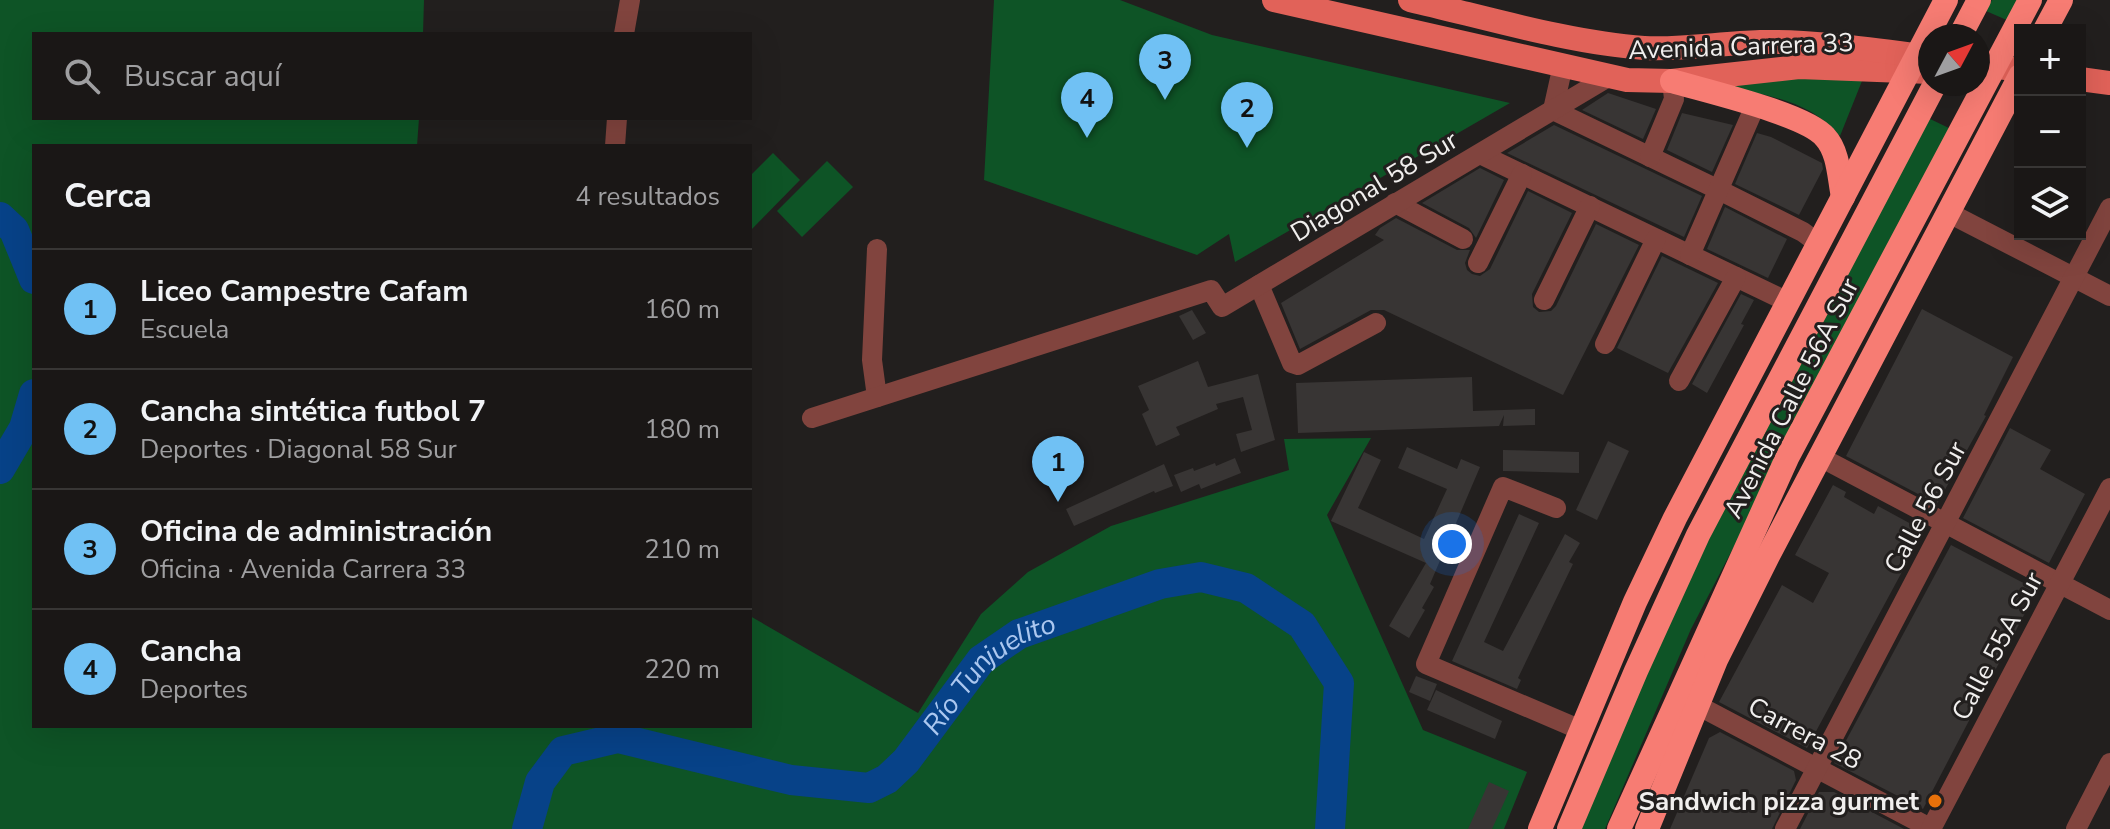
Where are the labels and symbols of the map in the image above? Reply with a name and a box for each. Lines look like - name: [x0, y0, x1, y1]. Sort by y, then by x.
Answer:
- north arrow: [1918, 24, 1990, 96]
- street label: Avenida Carrera 33: [1628, 25, 1854, 68]
- pin: 3: [1139, 34, 1191, 100]
- pin: 4: [1061, 72, 1113, 138]
- pin: 2: [1221, 82, 1273, 148]
- street label: Diagonal 58 Sur: [1284, 122, 1465, 250]
- street label: Avenida Calle 56A Sur: [1716, 272, 1868, 524]
- street label: Calle 56 Sur: [1876, 435, 1975, 579]
- pin: 1: [1032, 436, 1084, 502]
- your location: [1432, 524, 1472, 564]
- street label: Calle 55A Sur: [1944, 565, 2052, 727]
- water label: Río Tunjuelito: [914, 605, 1061, 743]
- street label: Carrera 28: [1742, 689, 1868, 778]
- place label: Sandwich pizza gurmet: [1638, 784, 1920, 819]
- marker: Sandwich pizza gurmet: [1926, 792, 1944, 810]

